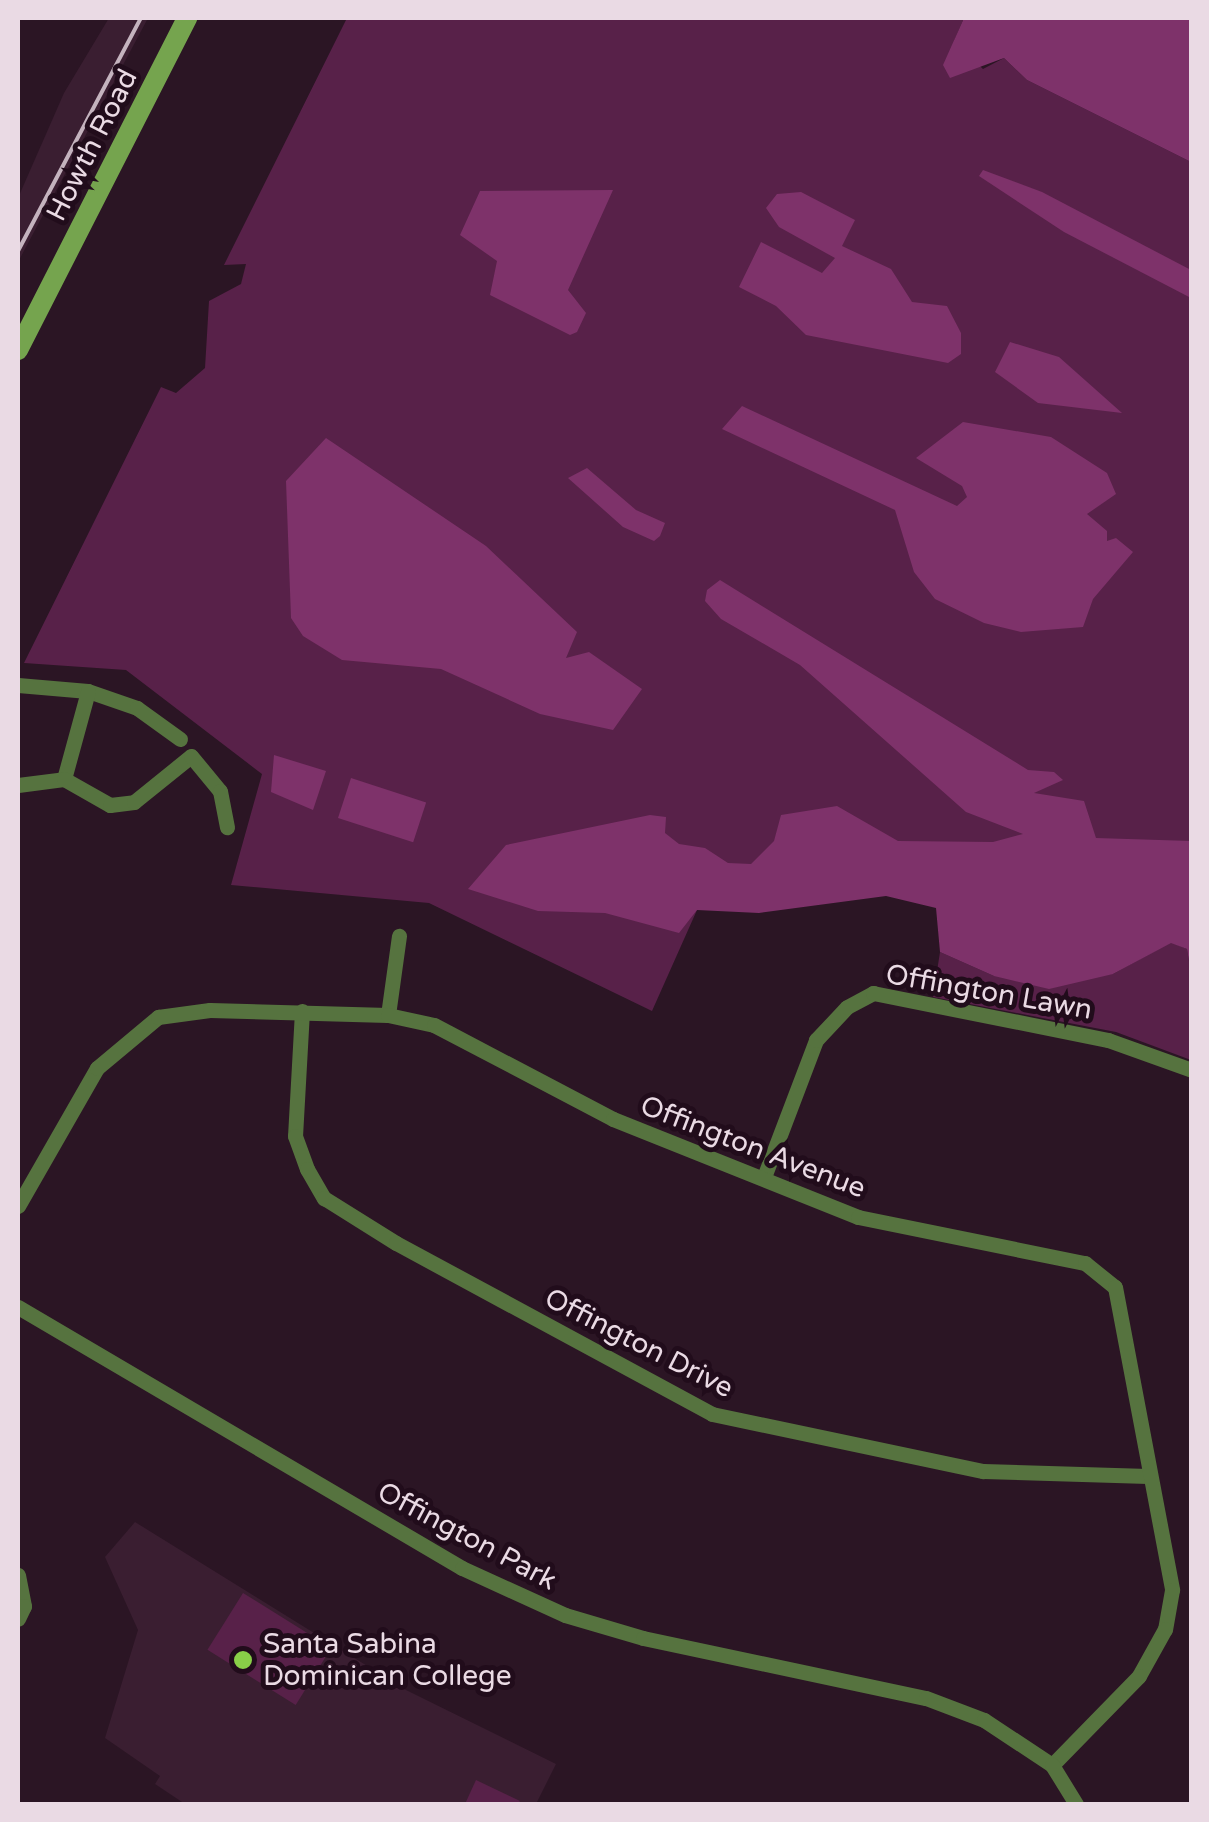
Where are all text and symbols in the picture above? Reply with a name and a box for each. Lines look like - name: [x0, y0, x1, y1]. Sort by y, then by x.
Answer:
- street label: Howth Road: [39, 64, 145, 226]
- street label: Offington Lawn: [883, 957, 1095, 1027]
- street label: Offington Avenue: [636, 1089, 870, 1205]
- street label: Offington Drive: [539, 1281, 739, 1405]
- street label: Offington Park: [372, 1475, 562, 1597]
- place label: Santa Sabina Dominican College: [263, 1627, 512, 1693]
- marker: Santa Sabina Dominican College: [232, 1649, 254, 1671]

